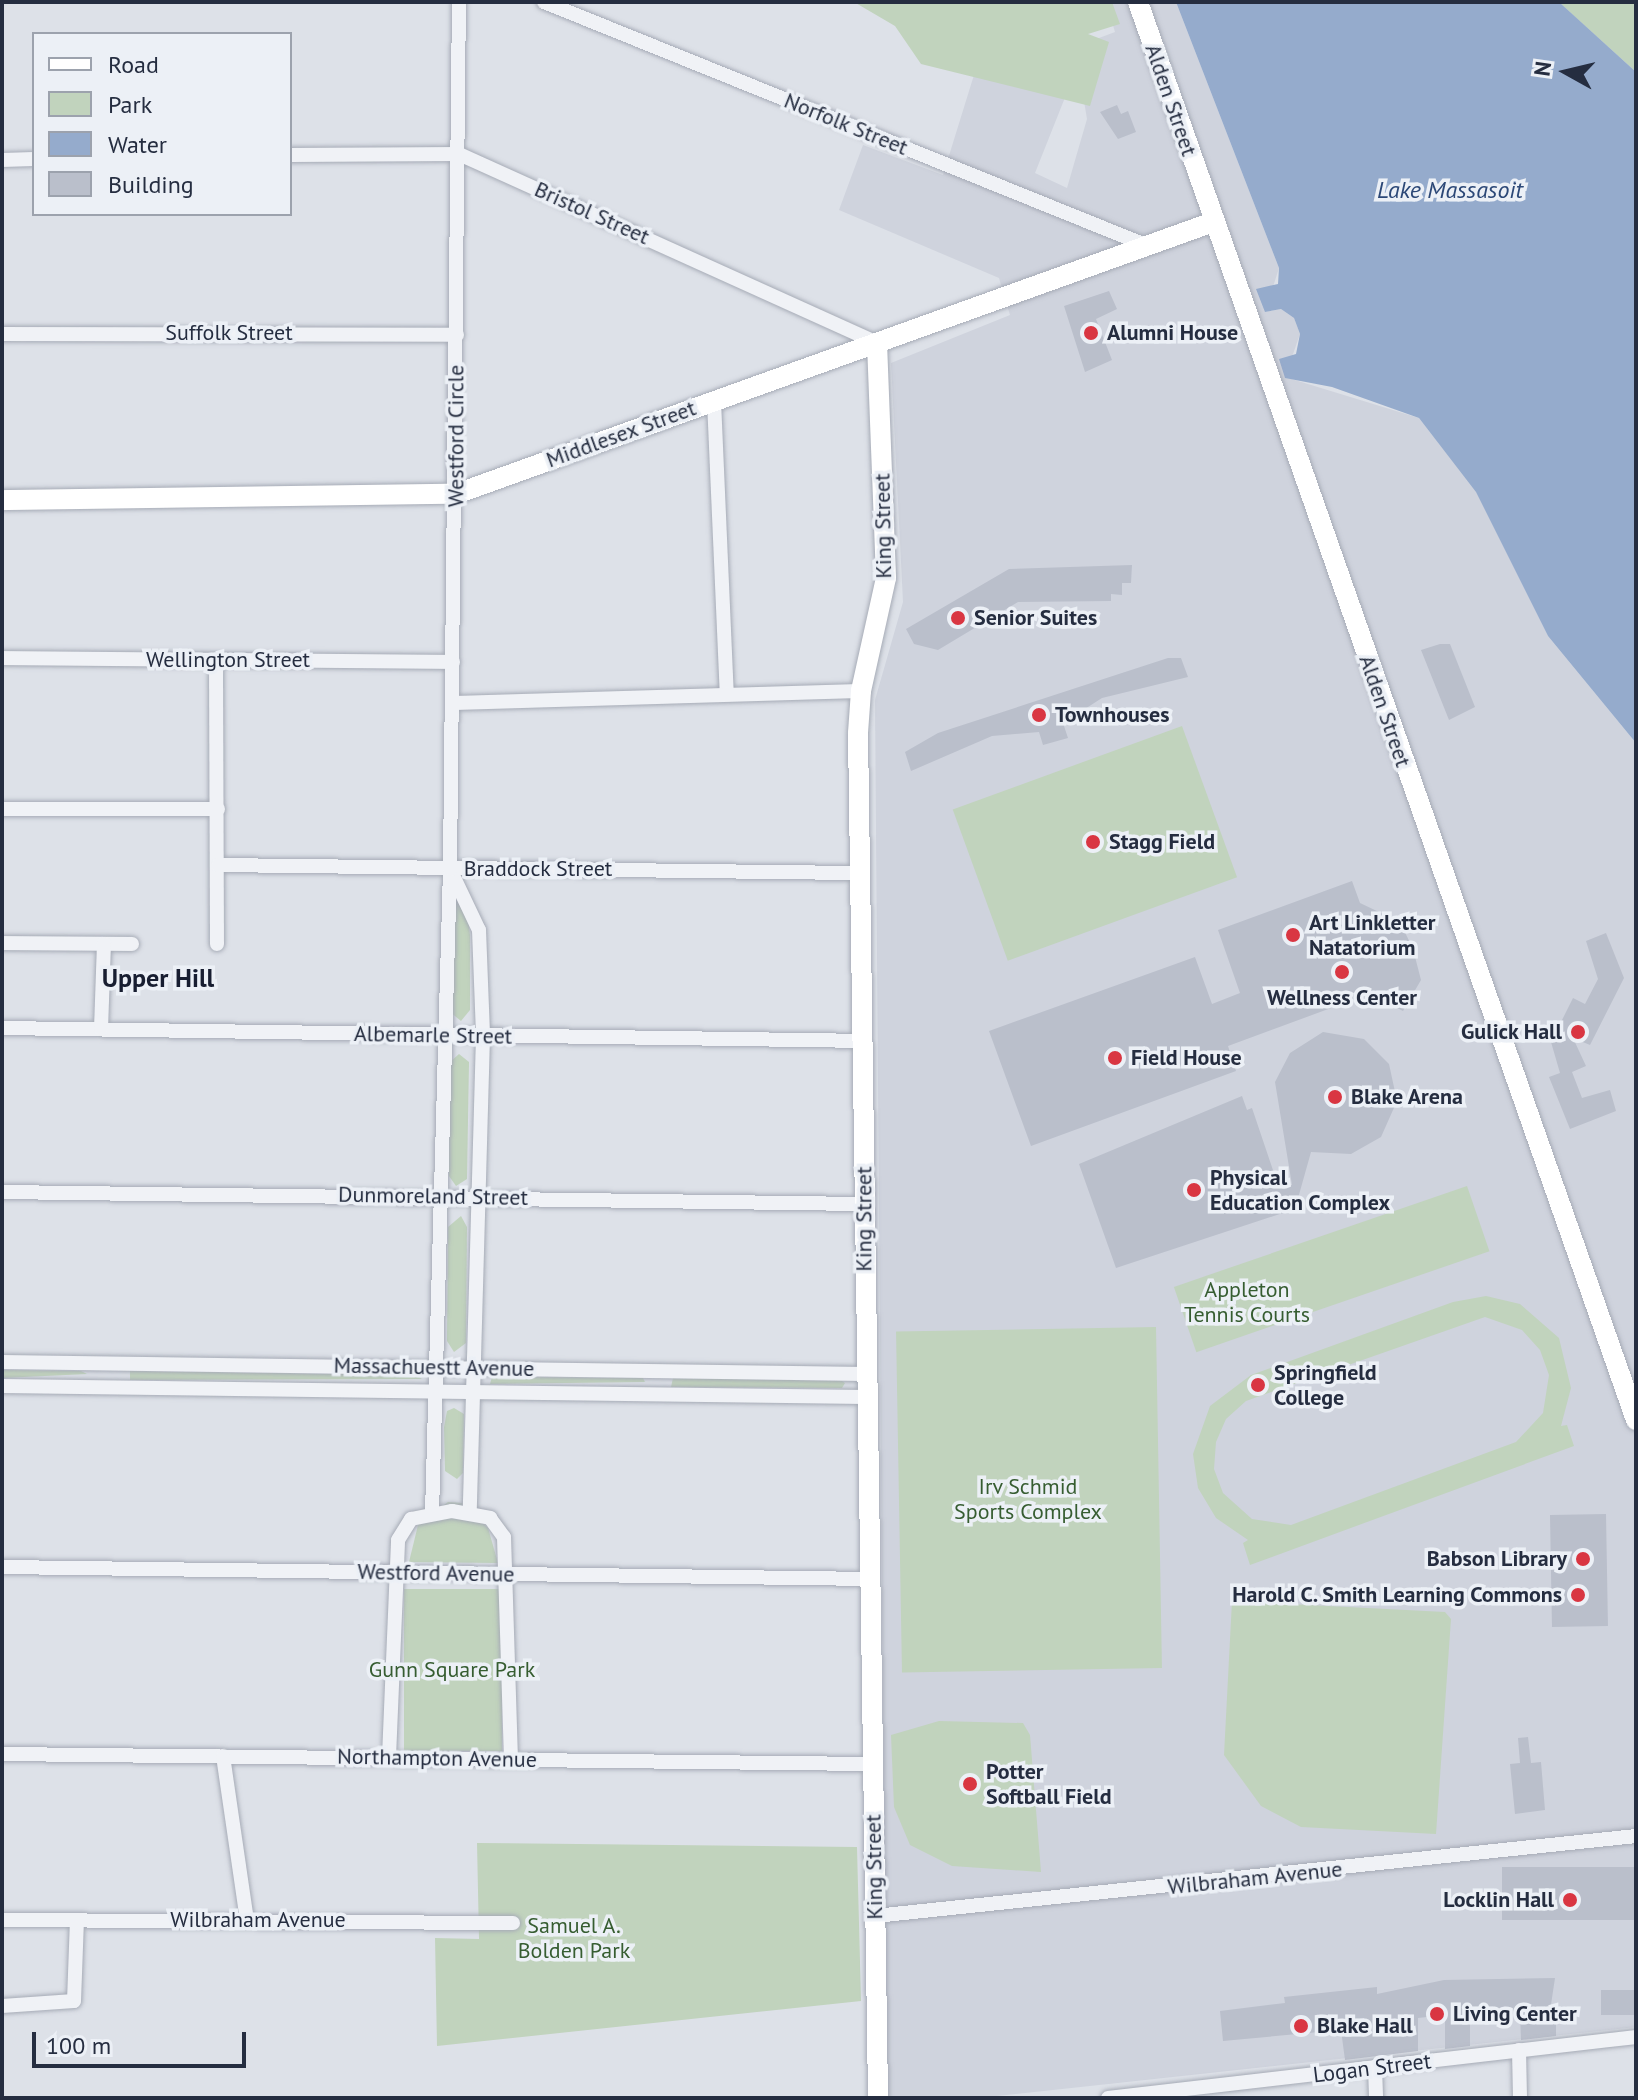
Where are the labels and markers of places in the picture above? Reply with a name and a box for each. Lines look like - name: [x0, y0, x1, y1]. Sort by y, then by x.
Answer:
- place label: Alumni House: [1107, 320, 1238, 346]
- marker: Alumni House: [1082, 324, 1100, 342]
- place label: Senior Suites: [974, 605, 1097, 631]
- marker: Senior Suites: [949, 609, 967, 627]
- place label: Townhouses: [1055, 702, 1170, 728]
- marker: Townhouses: [1030, 706, 1048, 724]
- place label: Stagg Field: [1109, 829, 1215, 855]
- marker: Stagg Field: [1084, 833, 1102, 851]
- place label: Art Linkletter Natatorium: [1309, 909, 1436, 960]
- marker: Art Linkletter Natatorium: [1284, 926, 1302, 944]
- marker: Wellness Center: [1333, 963, 1351, 981]
- place label: Wellness Center: [1267, 985, 1417, 1011]
- place label: Gulick Hall: [1460, 1019, 1562, 1045]
- marker: Gulick Hall: [1569, 1023, 1587, 1041]
- place label: Field House: [1131, 1045, 1242, 1071]
- marker: Field House: [1106, 1049, 1124, 1067]
- place label: Blake Arena: [1351, 1084, 1464, 1110]
- marker: Blake Arena: [1326, 1088, 1344, 1106]
- place label: Physical Education Complex: [1210, 1164, 1390, 1216]
- marker: Physical Education Complex: [1185, 1181, 1203, 1199]
- place label: Springfield College: [1274, 1359, 1377, 1410]
- marker: Springfield College: [1249, 1376, 1267, 1394]
- place label: Babson Library: [1427, 1546, 1567, 1572]
- marker: Babson Library: [1574, 1550, 1592, 1568]
- place label: Harold C. Smith Learning Commons: [1230, 1582, 1562, 1608]
- marker: Harold C. Smith Learning Commons: [1569, 1586, 1587, 1604]
- place label: Potter Softball Field: [986, 1758, 1112, 1810]
- marker: Potter Softball Field: [961, 1775, 979, 1793]
- place label: Locklin Hall: [1443, 1887, 1554, 1913]
- marker: Locklin Hall: [1561, 1891, 1579, 1909]
- place label: Living Center: [1453, 2001, 1577, 2027]
- marker: Living Center: [1428, 2005, 1446, 2023]
- place label: Blake Hall: [1317, 2013, 1413, 2039]
- marker: Blake Hall: [1292, 2017, 1310, 2035]

